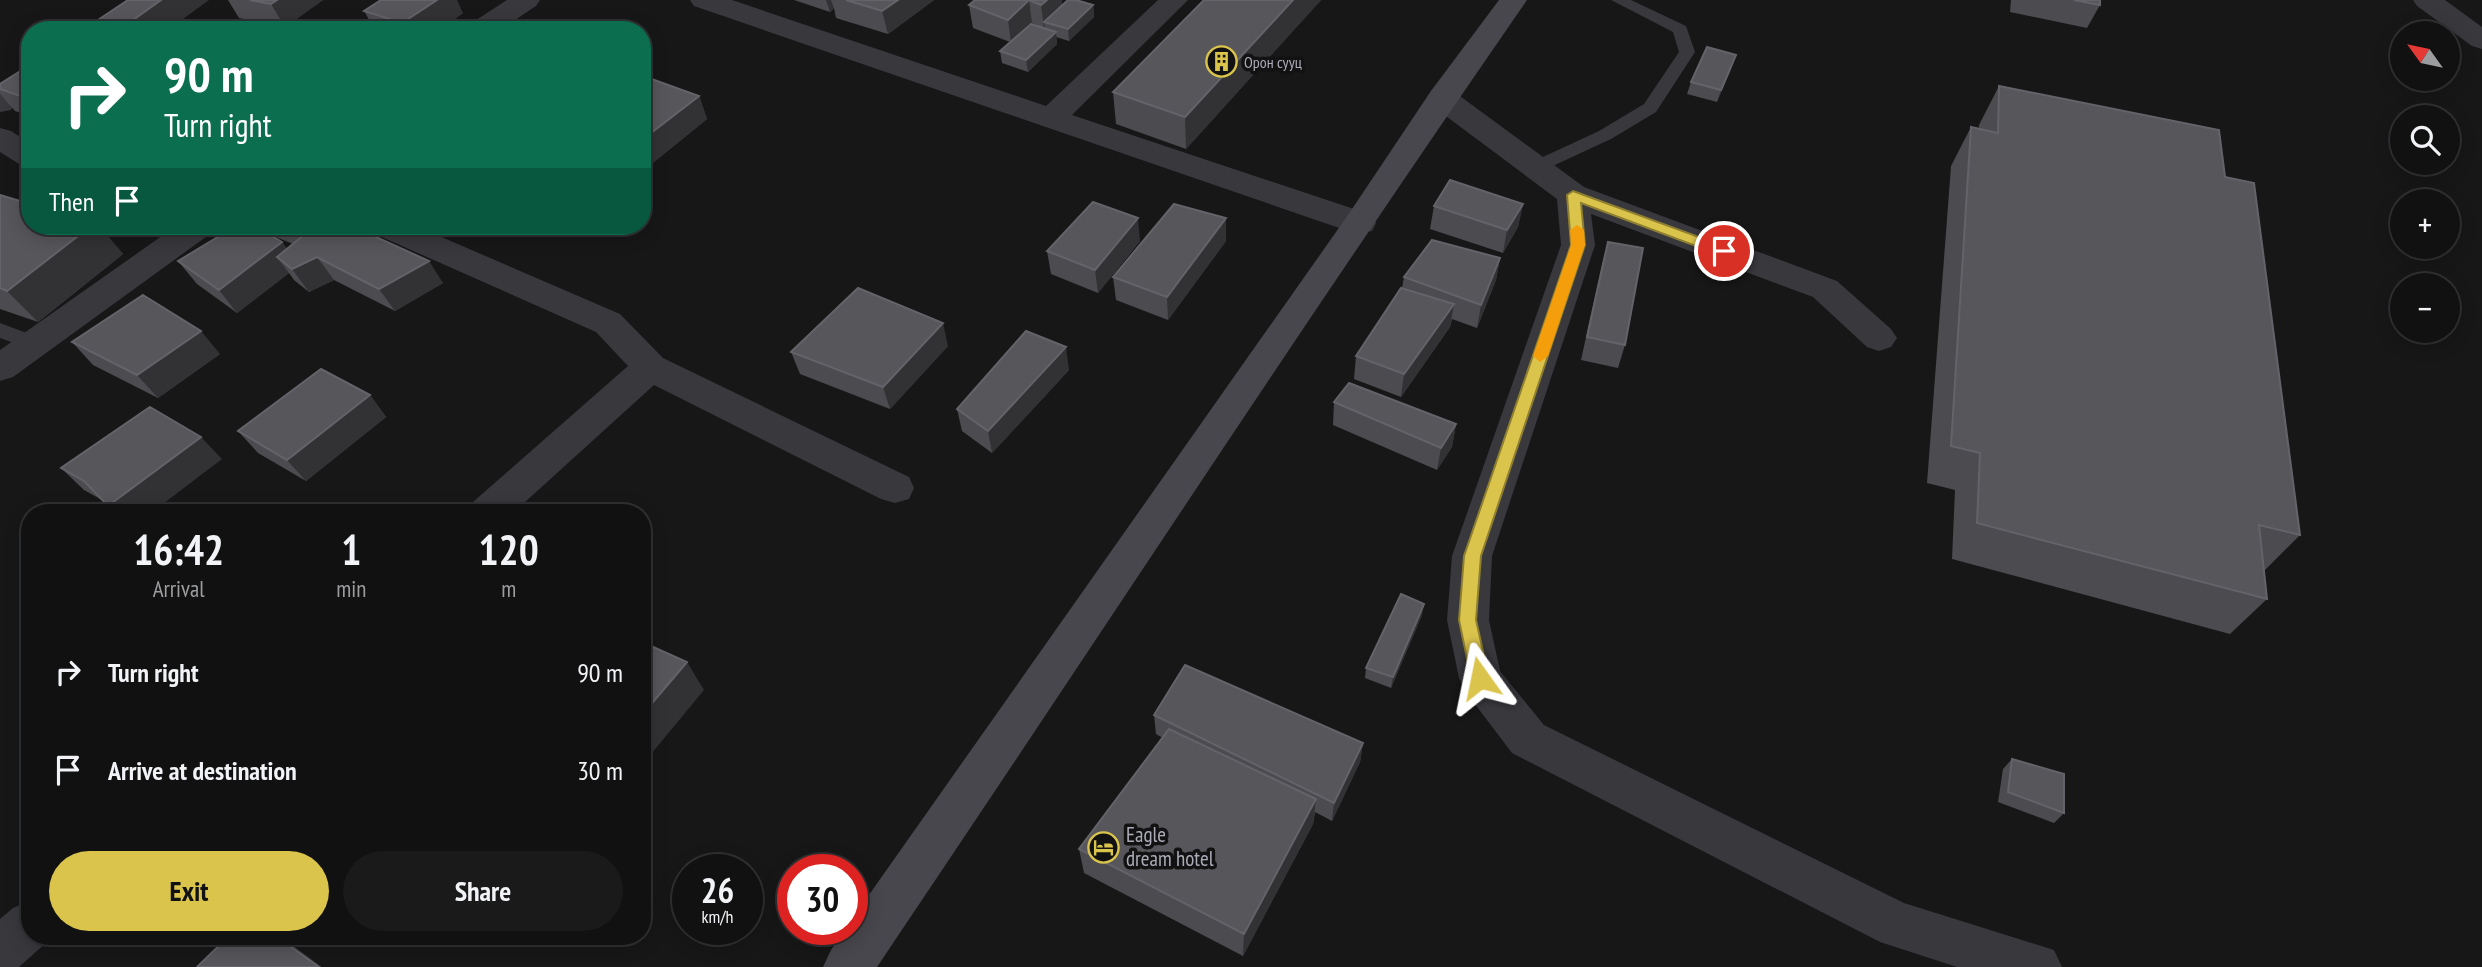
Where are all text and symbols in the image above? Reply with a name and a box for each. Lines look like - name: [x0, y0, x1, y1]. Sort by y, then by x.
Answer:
- north arrow: [2390, 21, 2460, 91]
- map controls: [2390, 21, 2460, 343]
- text: 90 m: [164, 42, 253, 106]
- building icon: Орон сууц: [1204, 45, 1238, 79]
- icon: right: [49, 49, 140, 140]
- place label: Орон сууц: [1244, 52, 1302, 72]
- text: Turn right: [164, 104, 272, 146]
- button: search: [2390, 105, 2460, 175]
- icon: arrive: [108, 182, 146, 220]
- text: Then: [49, 185, 94, 218]
- button: +: [2390, 189, 2460, 259]
- pin: [1694, 221, 1754, 281]
- icon: arrive: [1705, 232, 1743, 270]
- button: −: [2390, 273, 2460, 343]
- text: 16:42: [133, 522, 224, 577]
- text: 1: [341, 522, 361, 577]
- text: 120: [479, 522, 539, 577]
- text: Arrival: [153, 574, 205, 603]
- text: min: [336, 574, 366, 603]
- text: m: [501, 574, 516, 603]
- position arrow: [1443, 641, 1517, 715]
- icon: right: [49, 653, 87, 691]
- text: Turn right: [108, 656, 199, 689]
- text: 90 m: [577, 656, 623, 689]
- icon: arrive: [49, 751, 87, 789]
- text: Arrive at destination: [108, 754, 297, 787]
- text: 30 m: [577, 754, 623, 787]
- place label: Eagle dream hotel: [1126, 821, 1214, 872]
- hotel icon: Eagle dream hotel: [1086, 830, 1120, 864]
- button: Exit: [49, 851, 329, 931]
- button: Share: [343, 851, 623, 931]
- speed limit sign: 30: [777, 854, 868, 945]
- text: 26: [701, 867, 734, 913]
- text: km/h: [702, 905, 733, 928]

